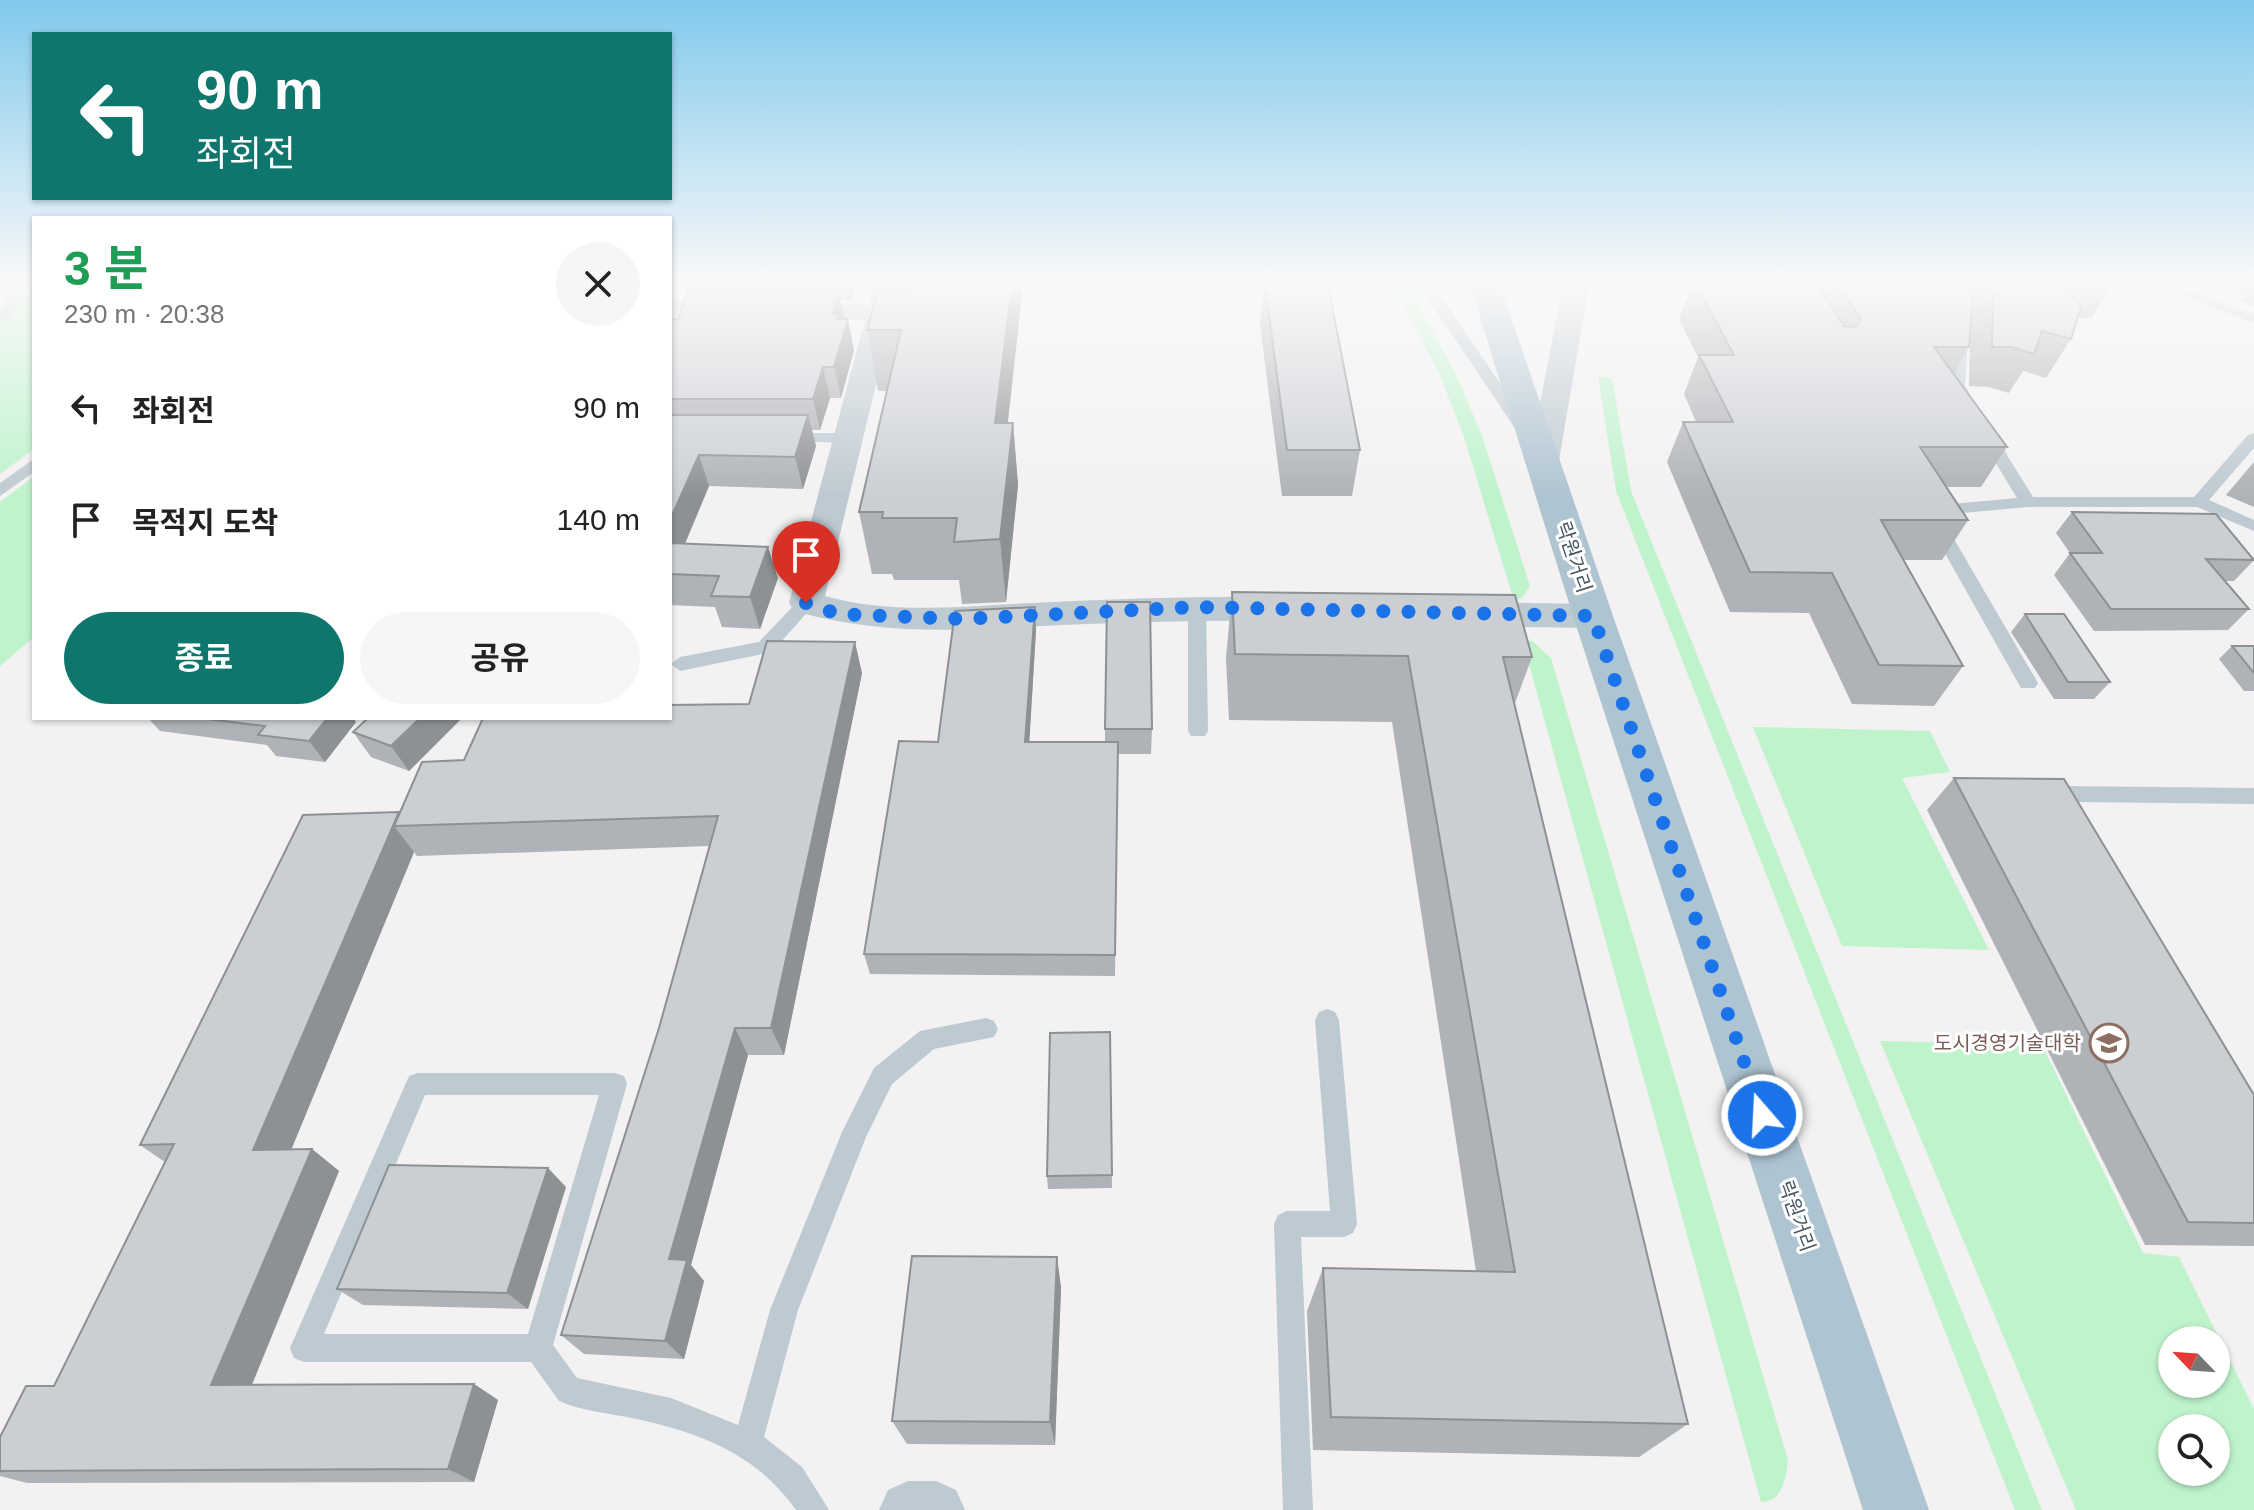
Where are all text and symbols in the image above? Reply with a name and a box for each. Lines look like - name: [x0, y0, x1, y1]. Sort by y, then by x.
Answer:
- text: 90 m: [196, 58, 324, 121]
- icon: left: [64, 64, 168, 168]
- text: 좌회전: [196, 133, 295, 174]
- text: 3 분: [64, 242, 148, 295]
- button: close: [556, 242, 640, 326]
- text: 230 m · 20:38: [64, 299, 224, 329]
- icon: left: [64, 386, 108, 430]
- text: 90 m: [573, 391, 640, 424]
- text: 좌회전: [132, 394, 215, 427]
- icon: arrive: [64, 498, 108, 542]
- text: 140 m: [557, 503, 640, 536]
- text: 목적지 도착: [132, 506, 278, 539]
- street label: 락원거리: [1552, 519, 1596, 595]
- pin: [772, 521, 840, 603]
- icon: arrive: [784, 533, 828, 577]
- button: 종료: [64, 612, 344, 704]
- button: 공유: [360, 612, 640, 704]
- school or university icon: 도시경영기술대학: [2088, 1022, 2130, 1064]
- place label: 도시경영기술대학: [1934, 1032, 2081, 1054]
- position arrow: [1720, 1073, 1804, 1157]
- street label: 락원거리: [1775, 1178, 1819, 1254]
- north arrow: [2158, 1326, 2230, 1398]
- map controls: [2158, 1326, 2230, 1486]
- button: search: [2158, 1414, 2230, 1486]

